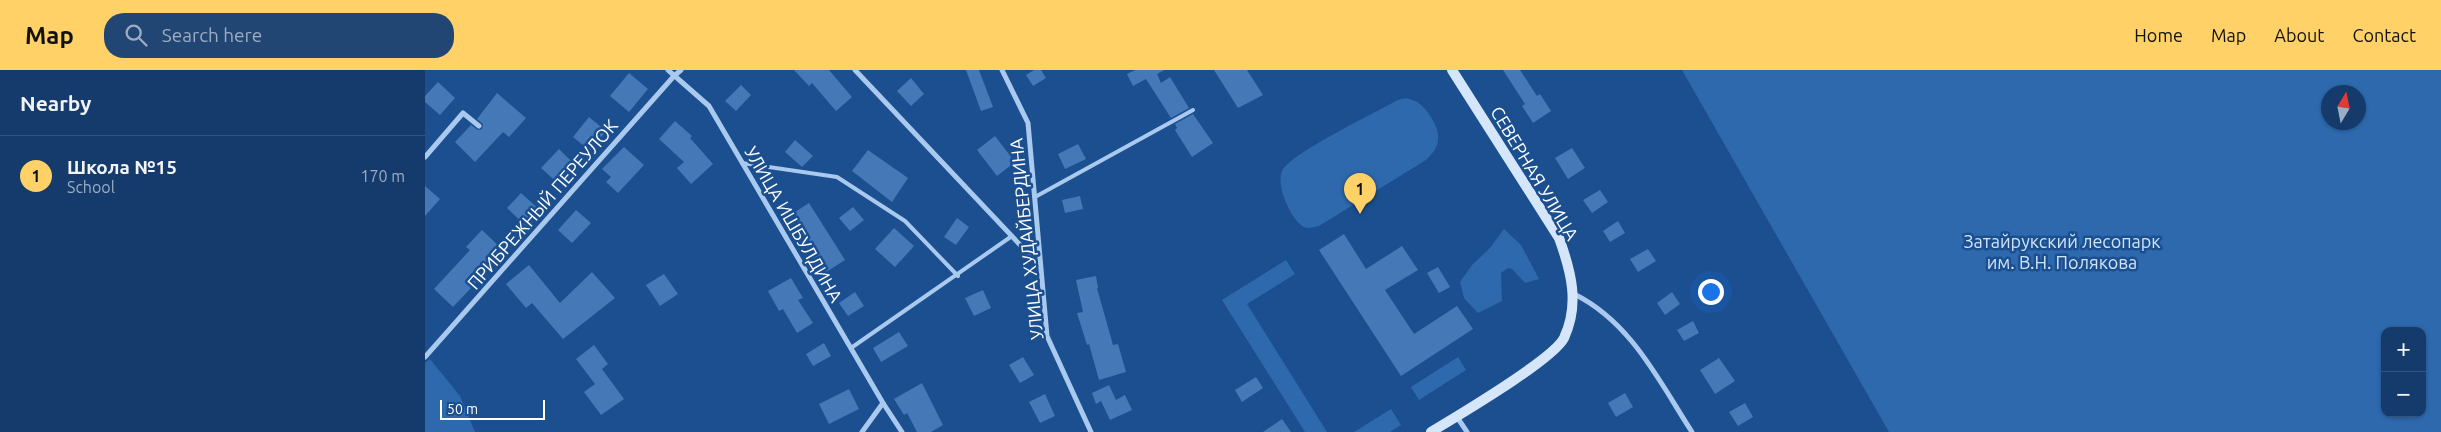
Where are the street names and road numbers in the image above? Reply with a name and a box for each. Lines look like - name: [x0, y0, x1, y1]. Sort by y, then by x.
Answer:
- street label: СЕВЕРНАЯ УЛИЦА: [1487, 102, 1583, 244]
- street label: ПРИБРЕЖНЫЙ ПЕРЕУЛОК: [463, 115, 621, 293]
- street label: УЛИЦА ХУДАЙБЕРДИНА: [1005, 137, 1047, 341]
- street label: УЛИЦА ИШБУЛДИНА: [741, 143, 847, 306]

